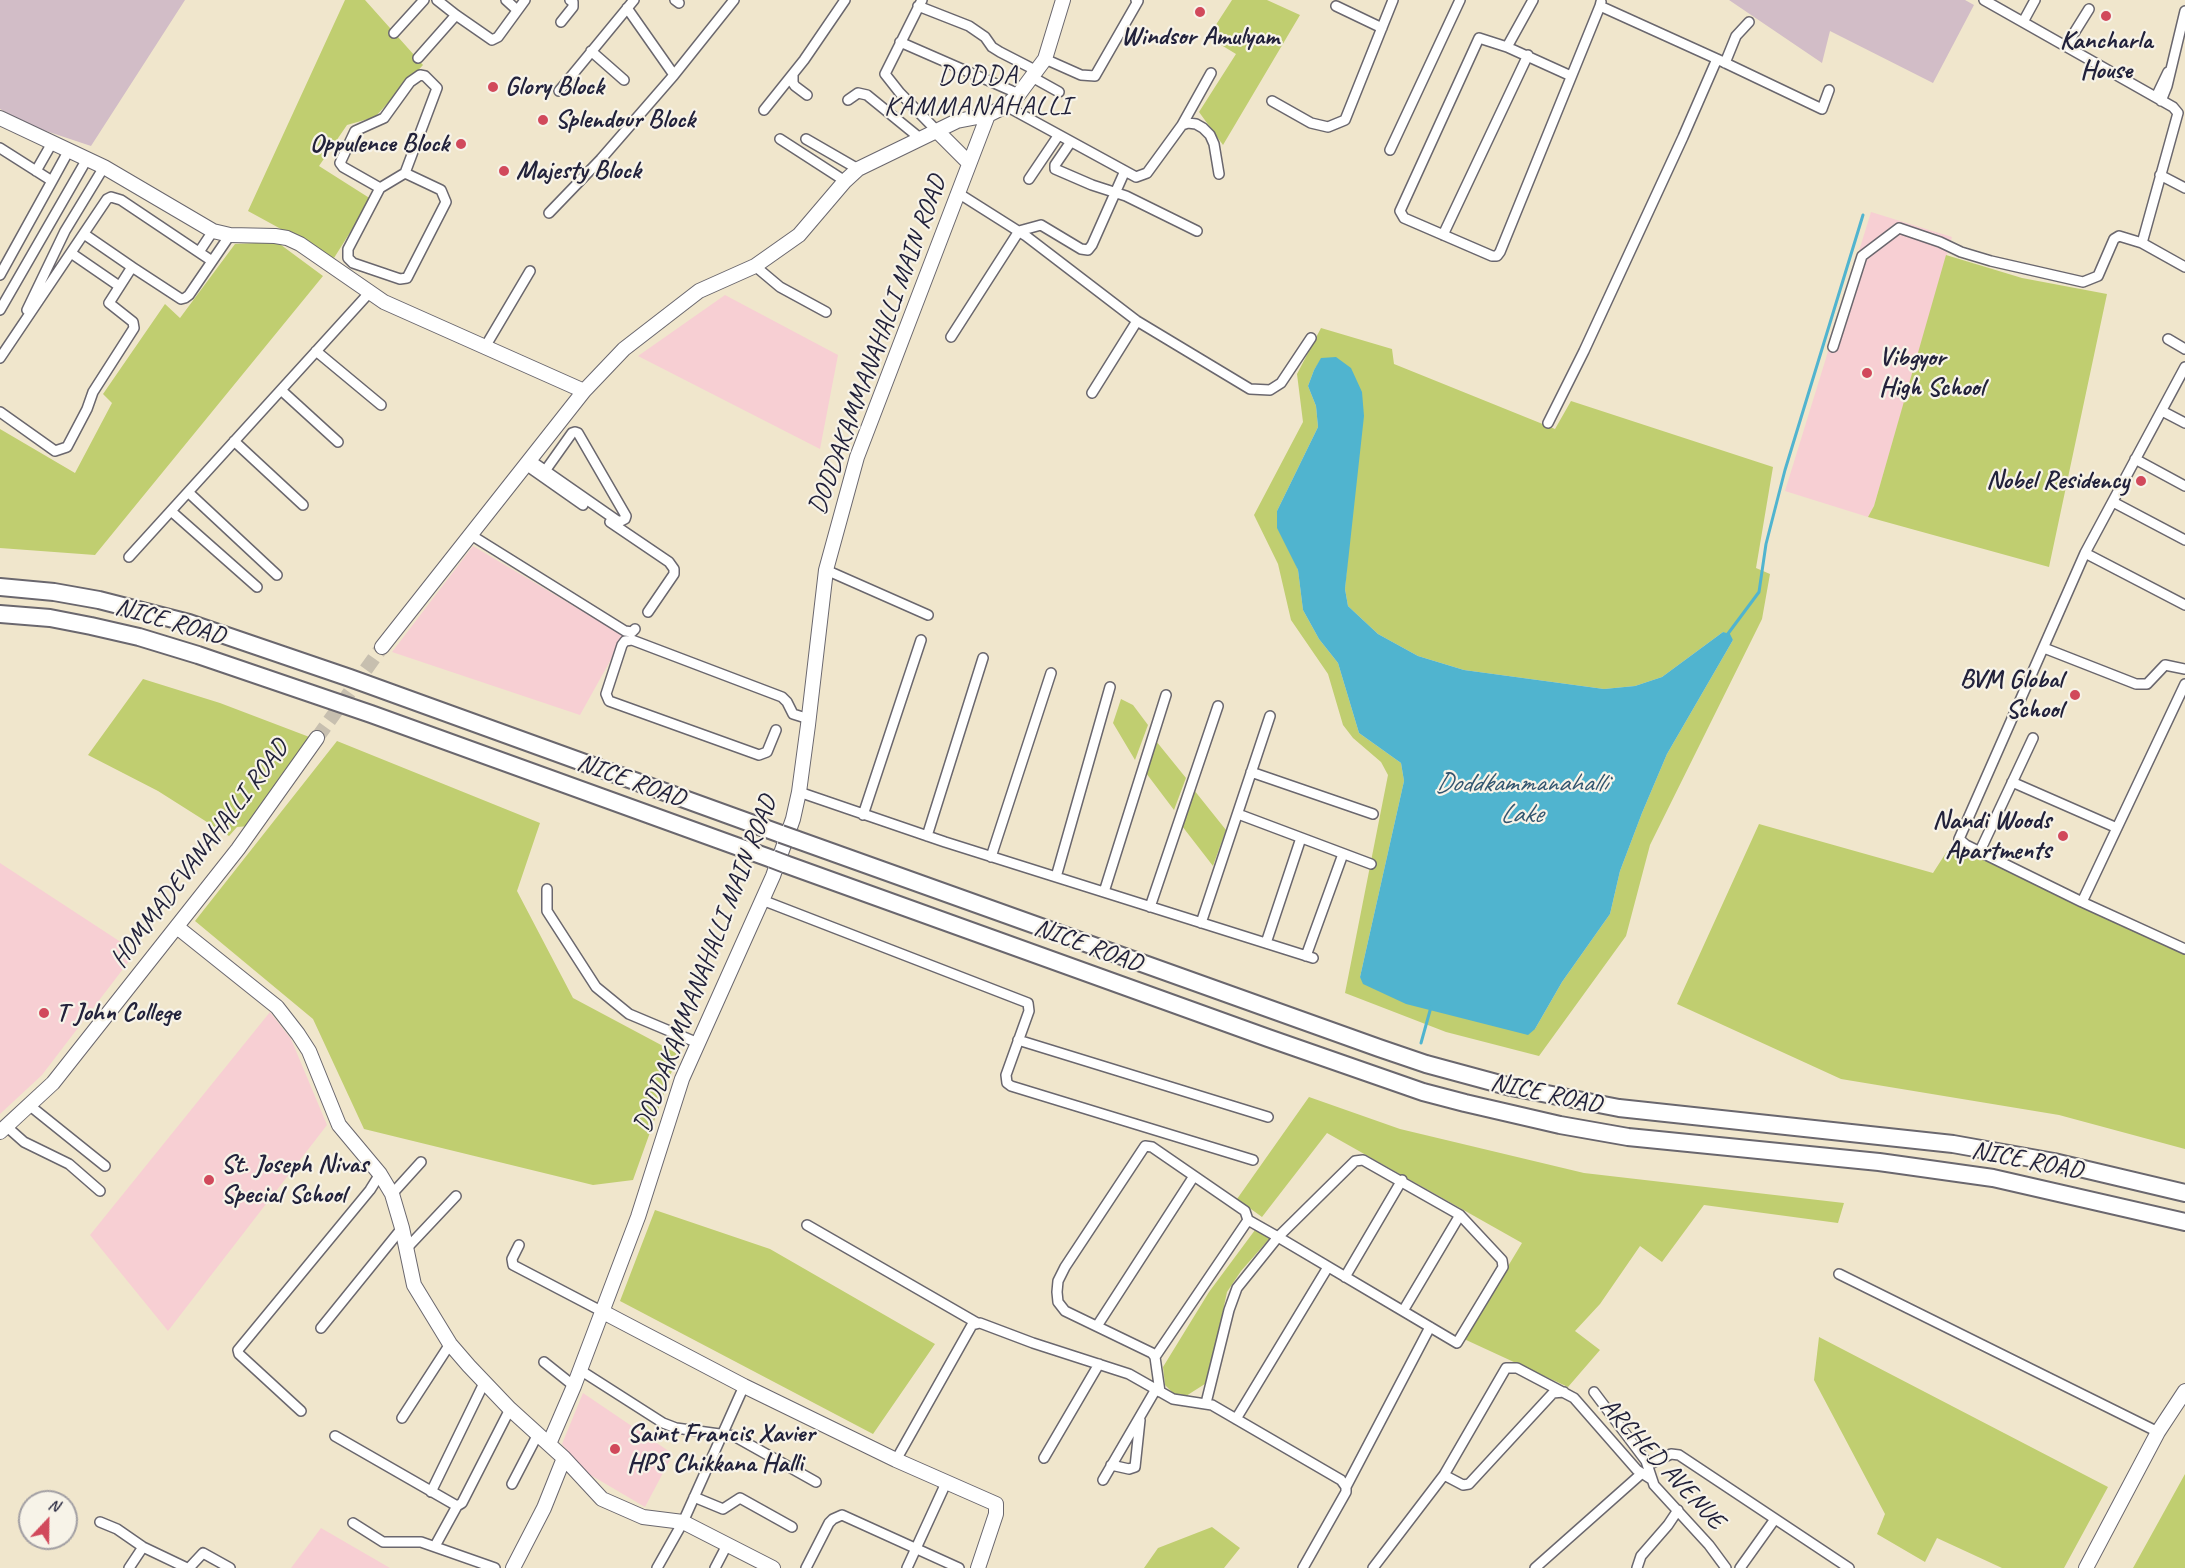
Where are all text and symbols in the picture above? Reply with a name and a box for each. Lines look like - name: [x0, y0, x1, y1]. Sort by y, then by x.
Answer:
- marker: Windsor Amulyam: [1193, 5, 1207, 19]
- marker: Kancharla House: [2099, 9, 2113, 23]
- place label: Windsor Amulyam: [1121, 21, 1279, 53]
- place label: Kancharla House: [2060, 25, 2152, 86]
- district label: DODDA KAMMANAHALLI: [884, 60, 1072, 123]
- place label: Glory Block: [505, 71, 604, 103]
- marker: Glory Block: [486, 80, 500, 94]
- place label: Splendour Block: [555, 104, 695, 136]
- marker: Splendour Block: [536, 113, 550, 127]
- place label: Oppulence Block: [310, 128, 449, 160]
- marker: Oppulence Block: [454, 137, 468, 151]
- place label: Majesty Block: [516, 155, 641, 187]
- marker: Majesty Block: [497, 164, 511, 178]
- street label: DODDAKAMMANAHALLI MAIN ROAD: [802, 171, 954, 519]
- place label: Vibgyor High School: [1879, 342, 1984, 404]
- marker: Vibgyor High School: [1860, 366, 1874, 380]
- place label: Nobel Residency: [1986, 465, 2129, 497]
- marker: Nobel Residency: [2134, 474, 2148, 488]
- street label: NICE ROAD: [112, 591, 228, 653]
- place label: BVM Global School: [1960, 664, 2063, 726]
- marker: BVM Global School: [2068, 688, 2082, 702]
- street label: HOMMADEVANAHALLI ROAD: [104, 734, 296, 974]
- street label: NICE ROAD: [573, 747, 689, 815]
- water label: Doddkammanahalli Lake: [1435, 768, 1607, 831]
- street label: DODDAKAMMANAHALLI MAIN ROAD: [627, 791, 785, 1137]
- place label: Nandi Woods Apartments: [1932, 805, 2051, 867]
- marker: Nandi Woods Apartments: [2056, 829, 2070, 843]
- street label: NICE ROAD: [1030, 912, 1146, 980]
- place label: T John College: [56, 997, 180, 1029]
- marker: T John College: [37, 1006, 51, 1020]
- street label: NICE ROAD: [1488, 1067, 1604, 1121]
- street label: NICE ROAD: [1969, 1135, 2085, 1187]
- place label: St. Joseph Nivas Special School: [221, 1149, 368, 1210]
- marker: St. Joseph Nivas Special School: [202, 1173, 216, 1187]
- street label: ARCHED AVENUE: [1593, 1392, 1731, 1536]
- place label: Saint Francis Xavier HPS Chikkana Halli: [627, 1418, 815, 1480]
- marker: Saint Francis Xavier HPS Chikkana Halli: [608, 1442, 622, 1456]
- north arrow: [18, 1490, 78, 1550]
- text: N: [46, 1494, 62, 1516]

